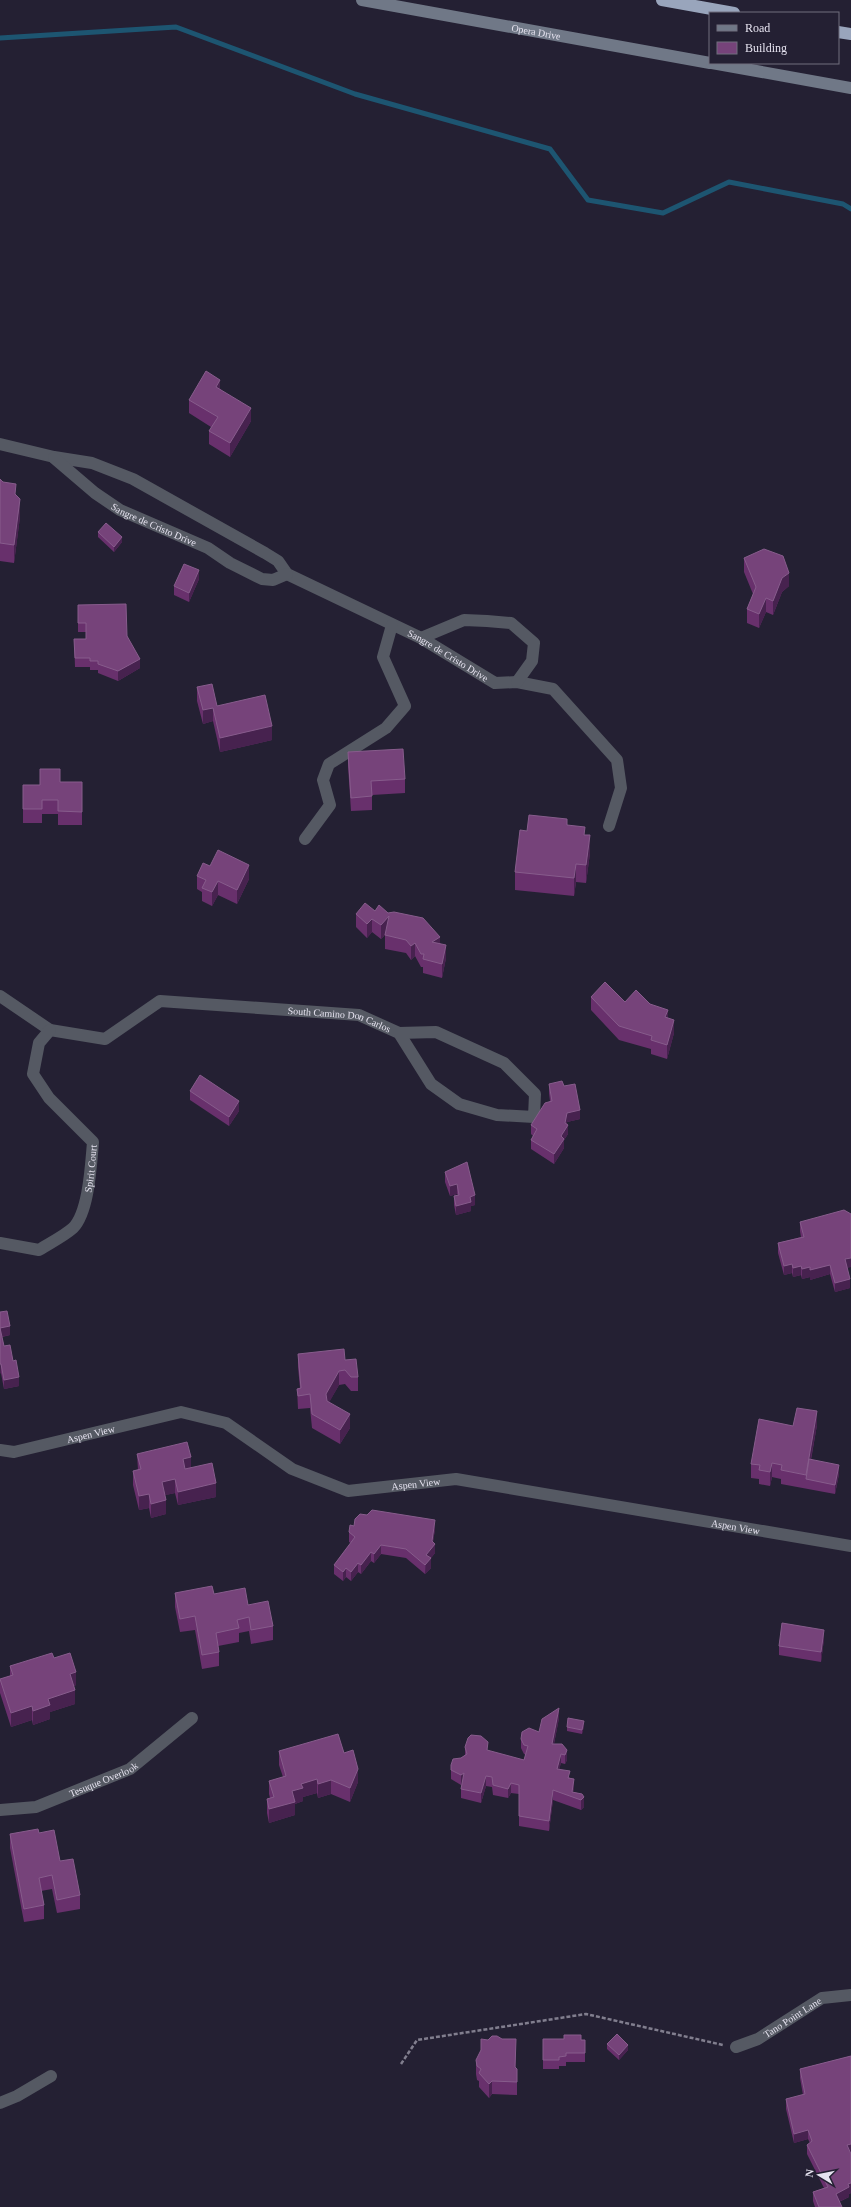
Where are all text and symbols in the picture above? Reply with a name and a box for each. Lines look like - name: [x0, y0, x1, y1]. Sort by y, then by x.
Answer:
- legend: [709, 12, 839, 64]
- text: Road: [745, 21, 770, 35]
- street label: Opera Drive: [511, 22, 562, 41]
- text: Building: [745, 41, 787, 55]
- street label: Sangre de Cristo Drive: [109, 500, 199, 548]
- street label: Sangre de Cristo Drive: [406, 627, 491, 684]
- street label: South Camino Don Carlos: [287, 1004, 393, 1034]
- street label: Spirit Court: [82, 1144, 98, 1193]
- street label: Aspen View: [66, 1422, 117, 1445]
- street label: Aspen View: [391, 1475, 442, 1492]
- street label: Aspen View: [710, 1517, 761, 1536]
- street label: Tesuque Overlook: [67, 1760, 140, 1799]
- street label: Tano Point Lane: [761, 1994, 823, 2040]
- north arrow: [799, 2155, 839, 2195]
- text: N: [803, 2168, 816, 2178]

